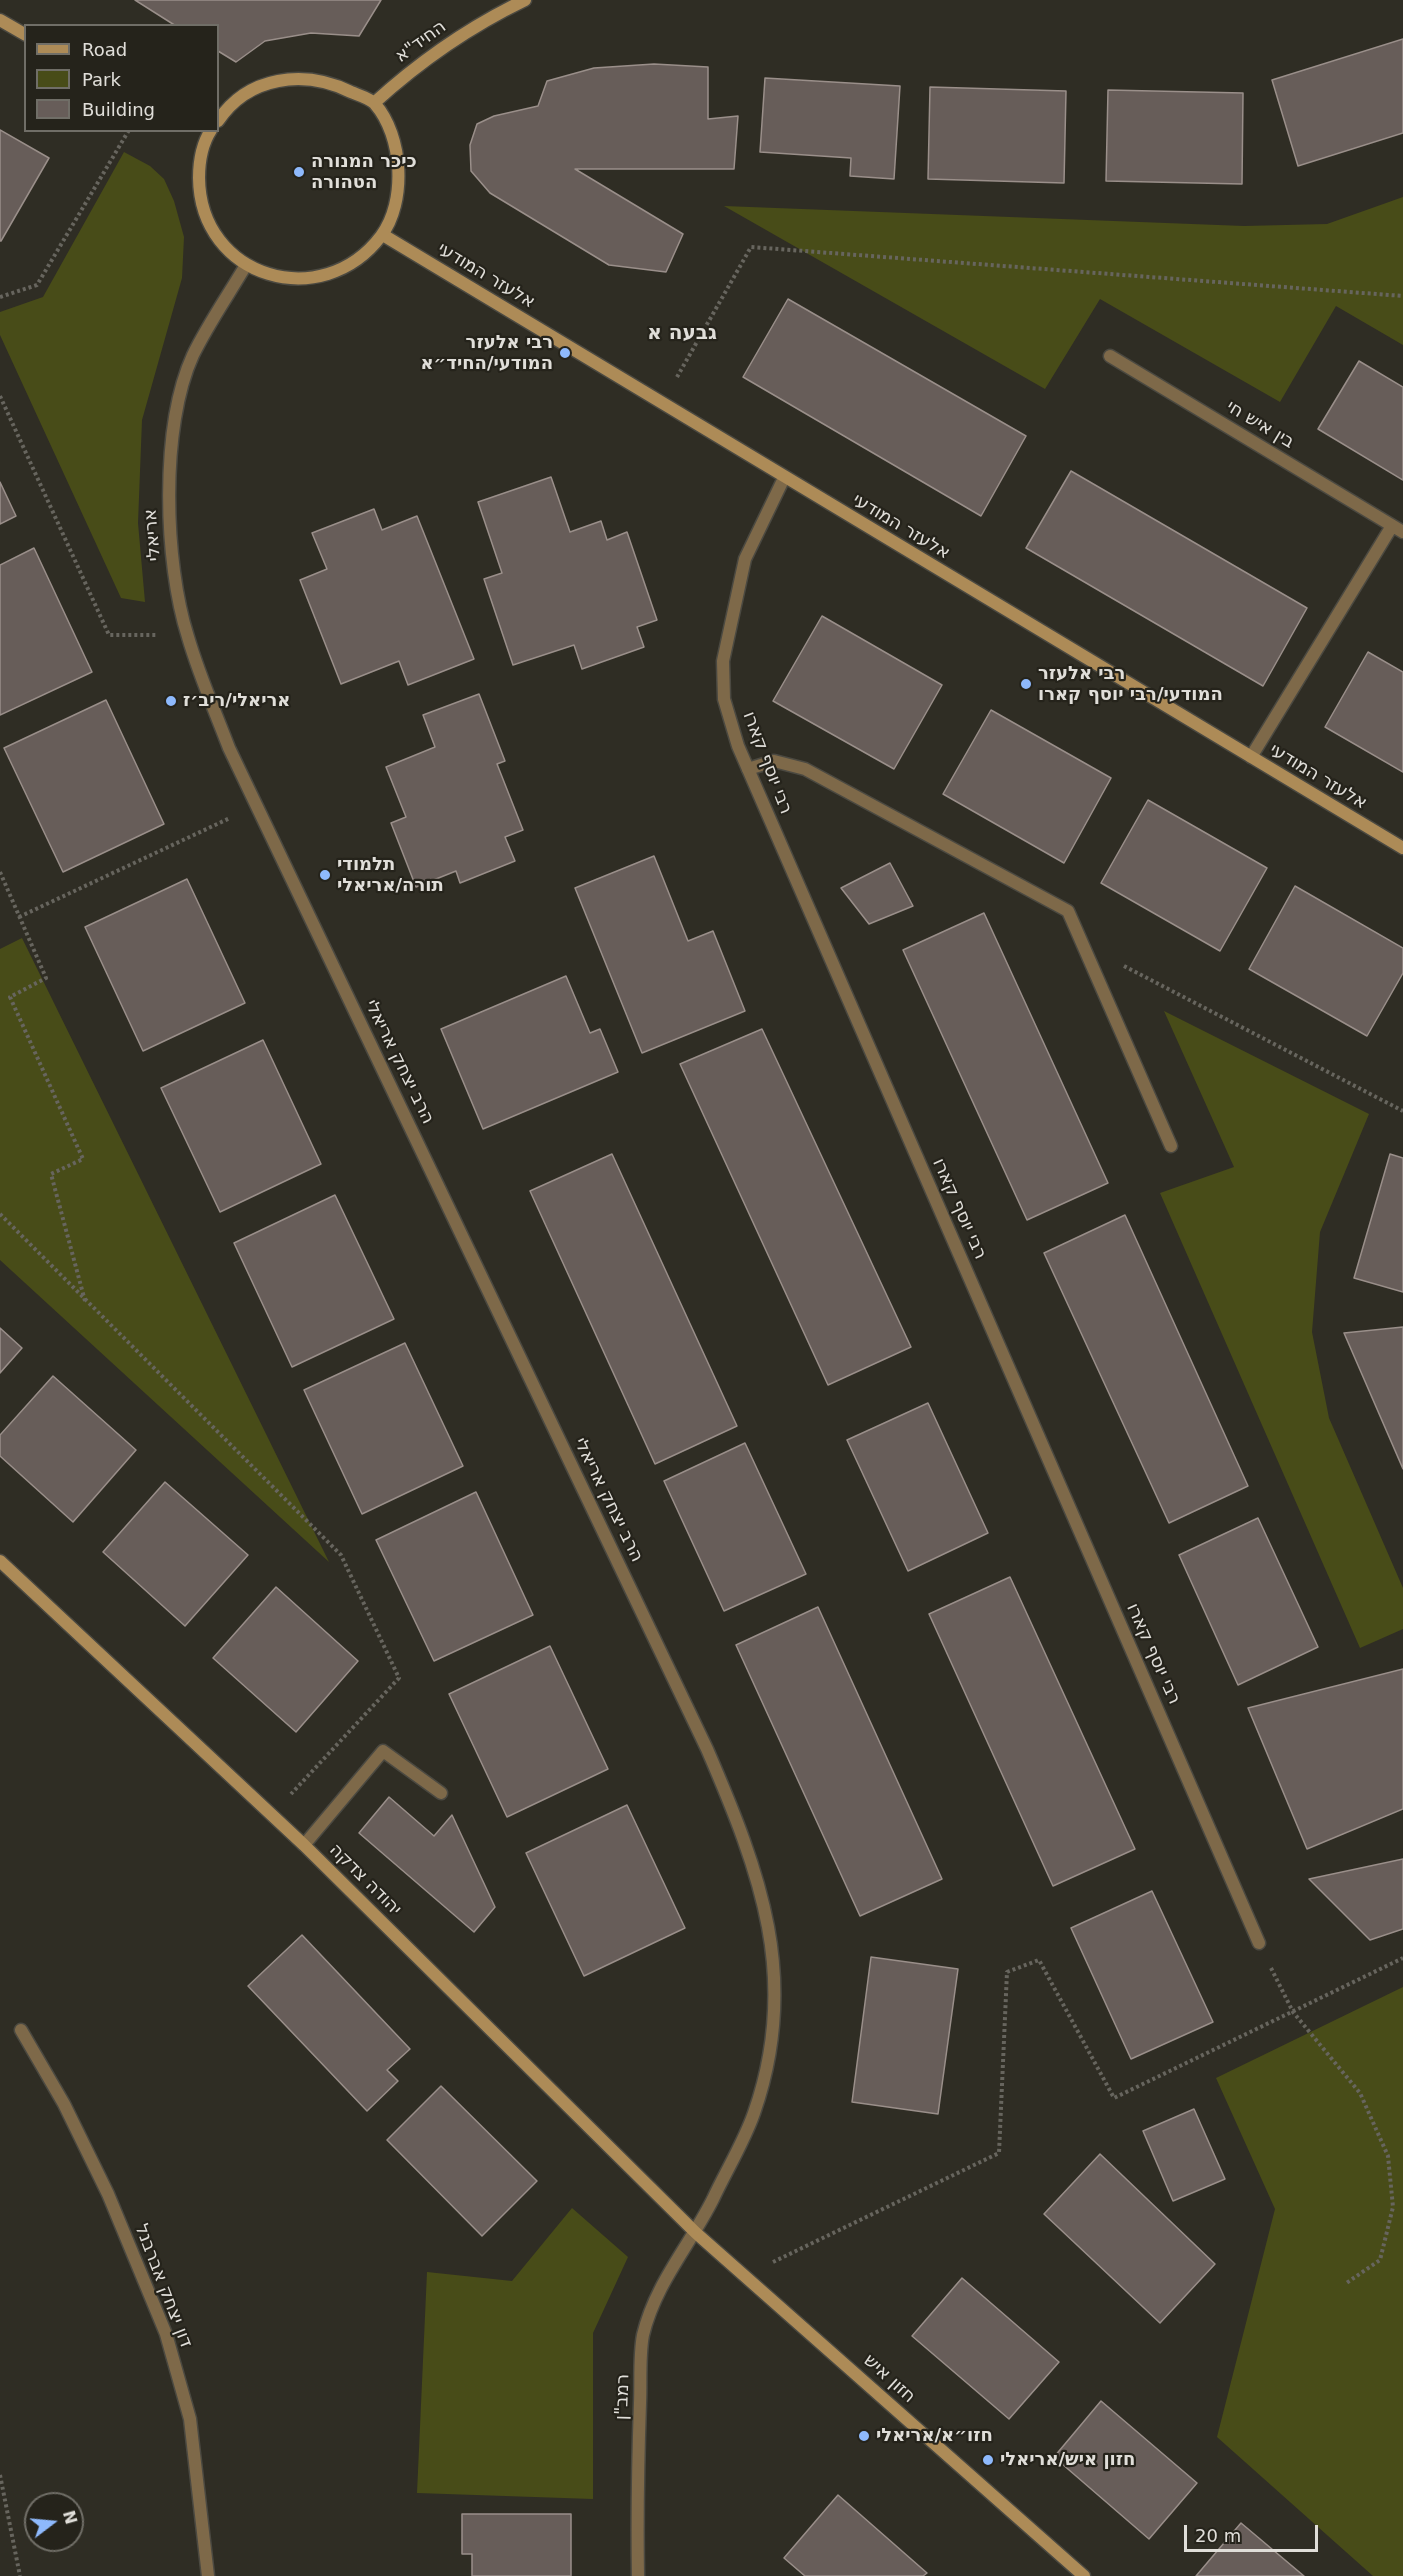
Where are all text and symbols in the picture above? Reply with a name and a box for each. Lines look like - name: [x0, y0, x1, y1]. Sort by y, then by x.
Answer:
- street label: החיד"א: [391, 16, 451, 68]
- legend: [24, 24, 219, 132]
- text: Road: [82, 39, 127, 60]
- text: Park: [82, 69, 121, 90]
- text: Building: [82, 99, 155, 120]
- place label: כיכר המנורה הטהורה: [311, 151, 417, 194]
- marker: כיכר המנורה הטהורה: [292, 165, 306, 179]
- street label: אלעזר המודעי: [433, 239, 539, 313]
- district label: גבעה א: [647, 322, 717, 346]
- place label: רבי אלעזר המודעי/החיד״א: [420, 332, 553, 374]
- marker: רבי אלעזר המודעי/החיד״א: [558, 346, 572, 360]
- street label: בין איש חי: [1222, 396, 1298, 454]
- street label: אלעזר המודעי: [848, 490, 954, 564]
- street label: אריאלי: [140, 508, 166, 562]
- place label: רבי אלעזר המודעי/רבי יוסף קארו: [1038, 663, 1223, 706]
- marker: רבי אלעזר המודעי/רבי יוסף קארו: [1019, 677, 1033, 691]
- place label: אריאלי/ריב׳ז: [183, 690, 290, 712]
- marker: אריאלי/ריב׳ז: [164, 694, 178, 708]
- street label: רבי יוסף קארו: [738, 709, 796, 817]
- street label: אלעזר המודעי: [1265, 740, 1371, 814]
- place label: תלמודי תורה/אריאלי: [337, 854, 444, 896]
- marker: תלמודי תורה/אריאלי: [318, 868, 332, 882]
- street label: הרב יצחק אריאלי: [360, 996, 438, 1128]
- street label: רבי יוסף קארו: [927, 1155, 991, 1263]
- street label: הרב יצחק אריאלי: [569, 1434, 647, 1566]
- street label: רבי יוסף קארו: [1121, 1600, 1185, 1708]
- street label: יהודה צדקה: [324, 1839, 406, 1921]
- street label: דון יצחק אברבנל: [129, 2221, 197, 2351]
- street label: חזון איש: [859, 2350, 919, 2408]
- street label: רמב"ן: [611, 2374, 635, 2420]
- place label: חזו״א/אריאלי: [876, 2425, 993, 2447]
- marker: חזו״א/אריאלי: [857, 2429, 871, 2443]
- place label: חזון איש/אריאלי: [1000, 2449, 1135, 2471]
- marker: חזון איש/אריאלי: [981, 2453, 995, 2467]
- north arrow: [24, 2492, 84, 2552]
- text: N: [59, 2508, 81, 2526]
- scale bar: [1187, 2513, 1320, 2551]
- text: 20 m: [1195, 2525, 1241, 2546]

